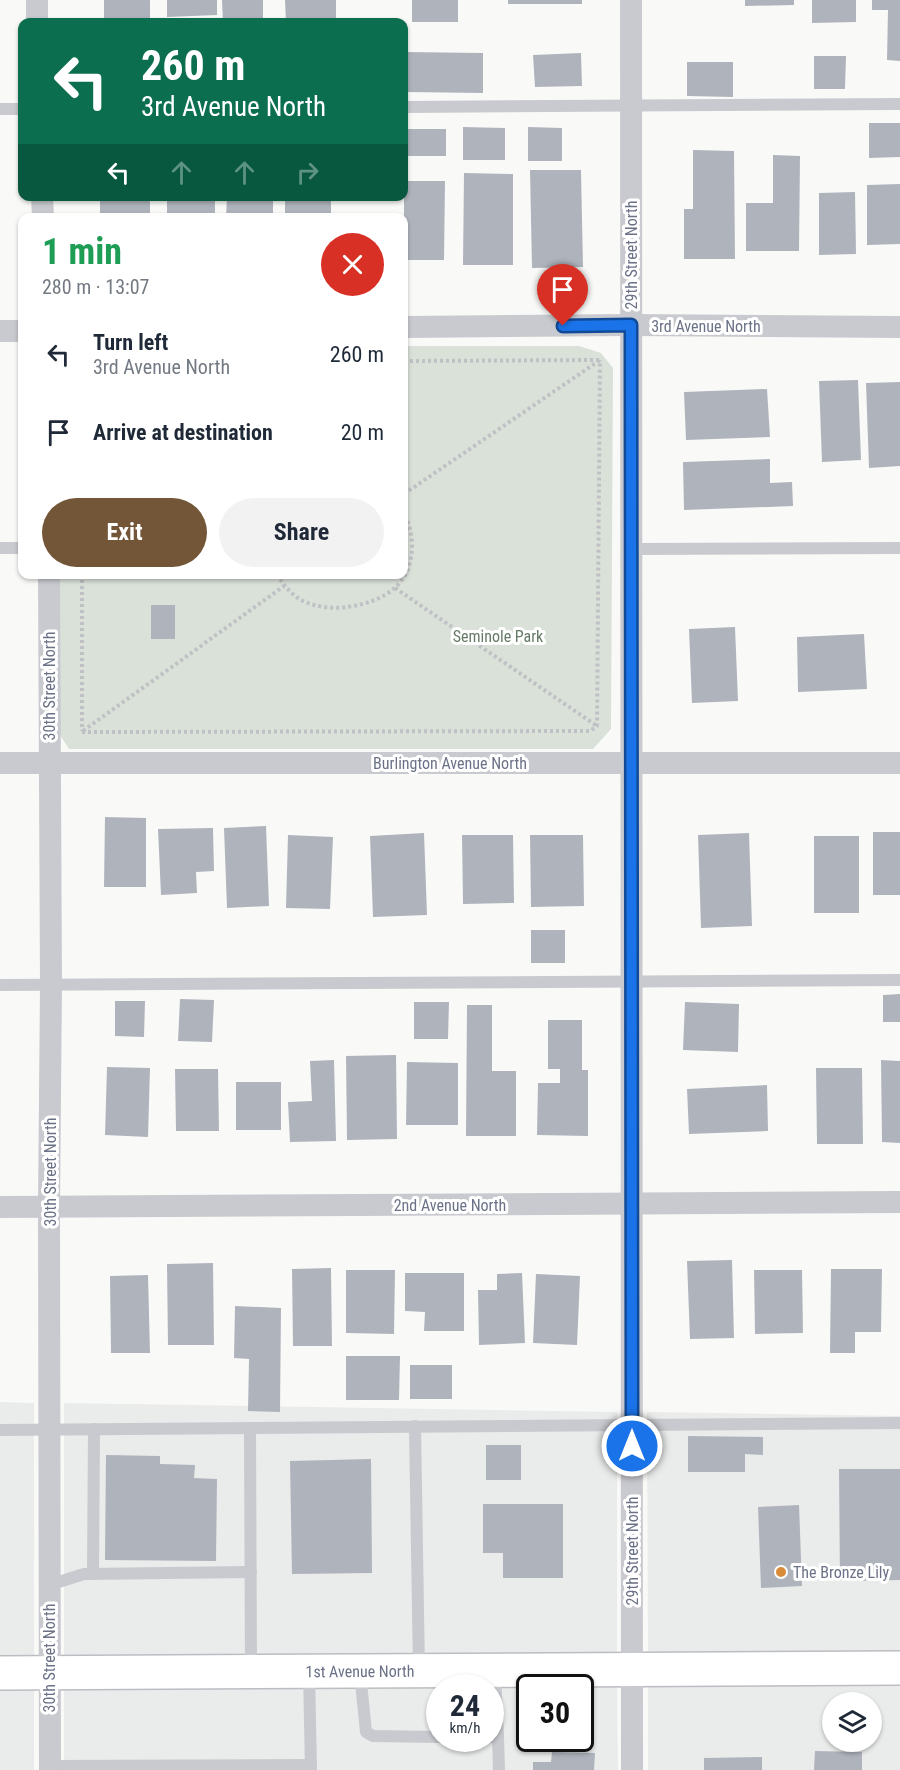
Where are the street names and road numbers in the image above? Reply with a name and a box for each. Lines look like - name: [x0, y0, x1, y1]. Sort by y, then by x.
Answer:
- street label: 29th Street North: [622, 201, 641, 309]
- street label: 3rd Avenue North: [651, 317, 761, 336]
- street label: 30th Street North: [40, 632, 59, 740]
- street label: Burlington Avenue North: [373, 754, 527, 773]
- street label: 30th Street North: [41, 1118, 60, 1226]
- street label: 2nd Avenue North: [394, 1196, 506, 1215]
- street label: 29th Street North: [623, 1497, 642, 1605]
- street label: 30th Street North: [40, 1604, 59, 1712]
- street label: 1st Avenue North: [305, 1662, 415, 1681]

